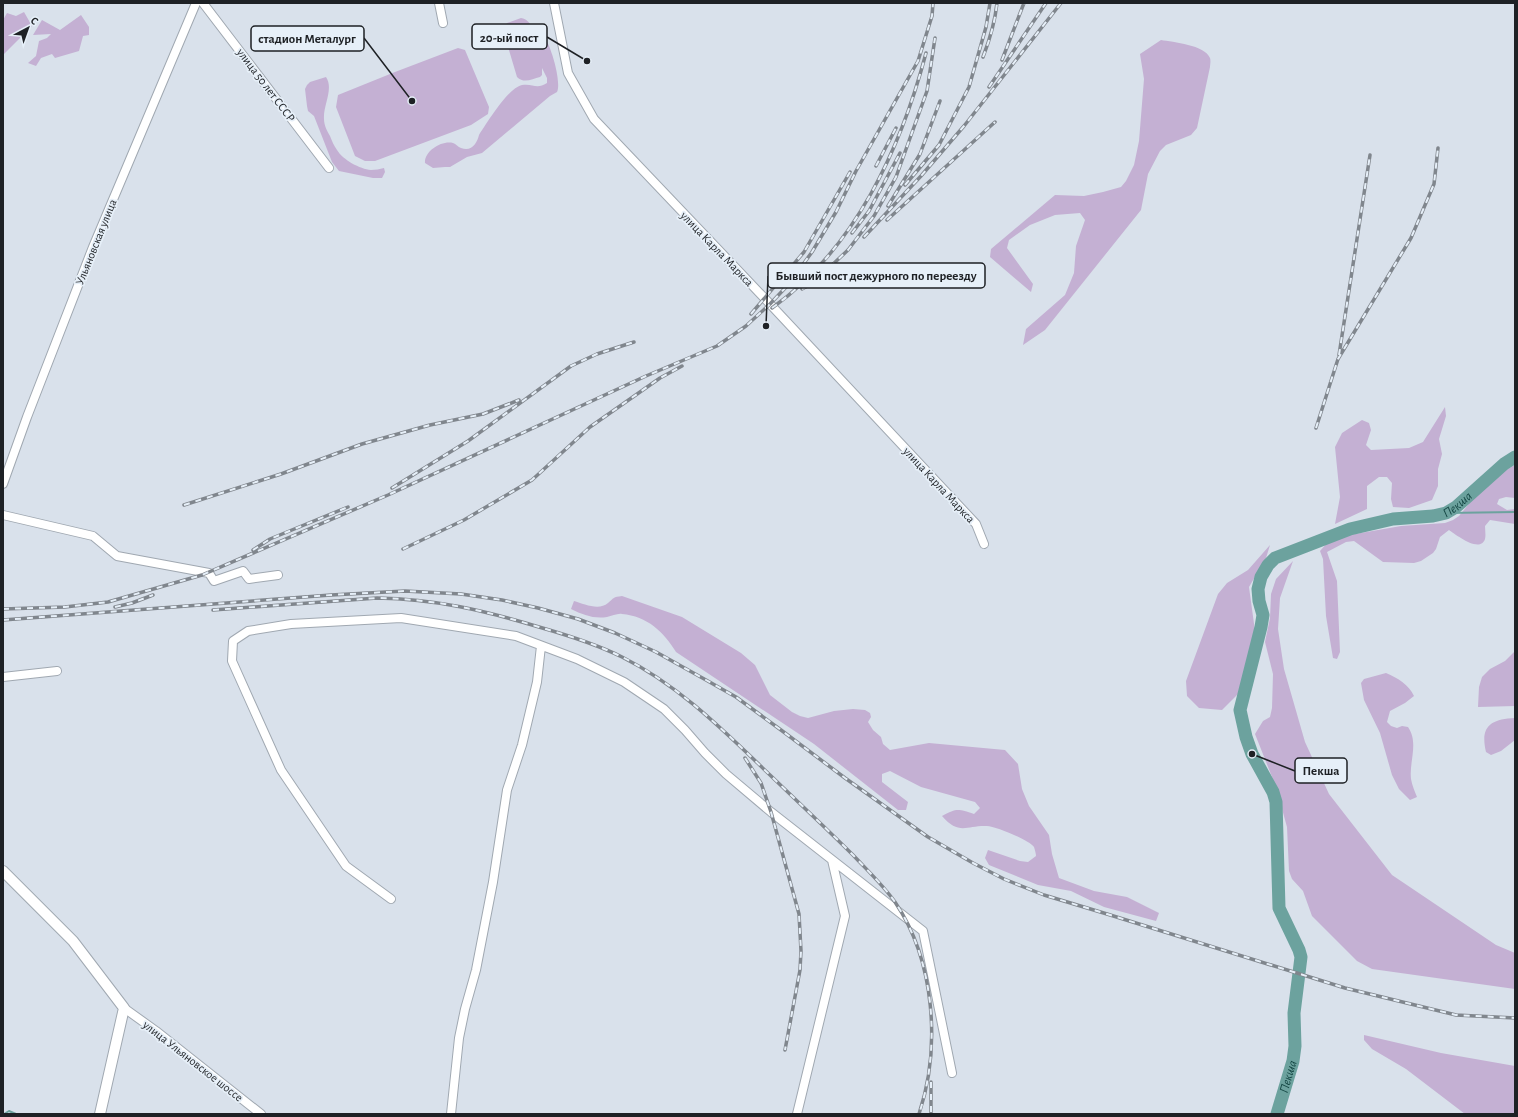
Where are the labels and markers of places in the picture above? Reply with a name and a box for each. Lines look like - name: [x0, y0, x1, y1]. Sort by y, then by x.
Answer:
- callout: 20-ый пост: [472, 24, 547, 49]
- callout: стадион Металург: [251, 26, 364, 51]
- callout: Бывший пост дежурного по переезду: [768, 263, 985, 288]
- callout: Пекша: [1295, 758, 1347, 783]

